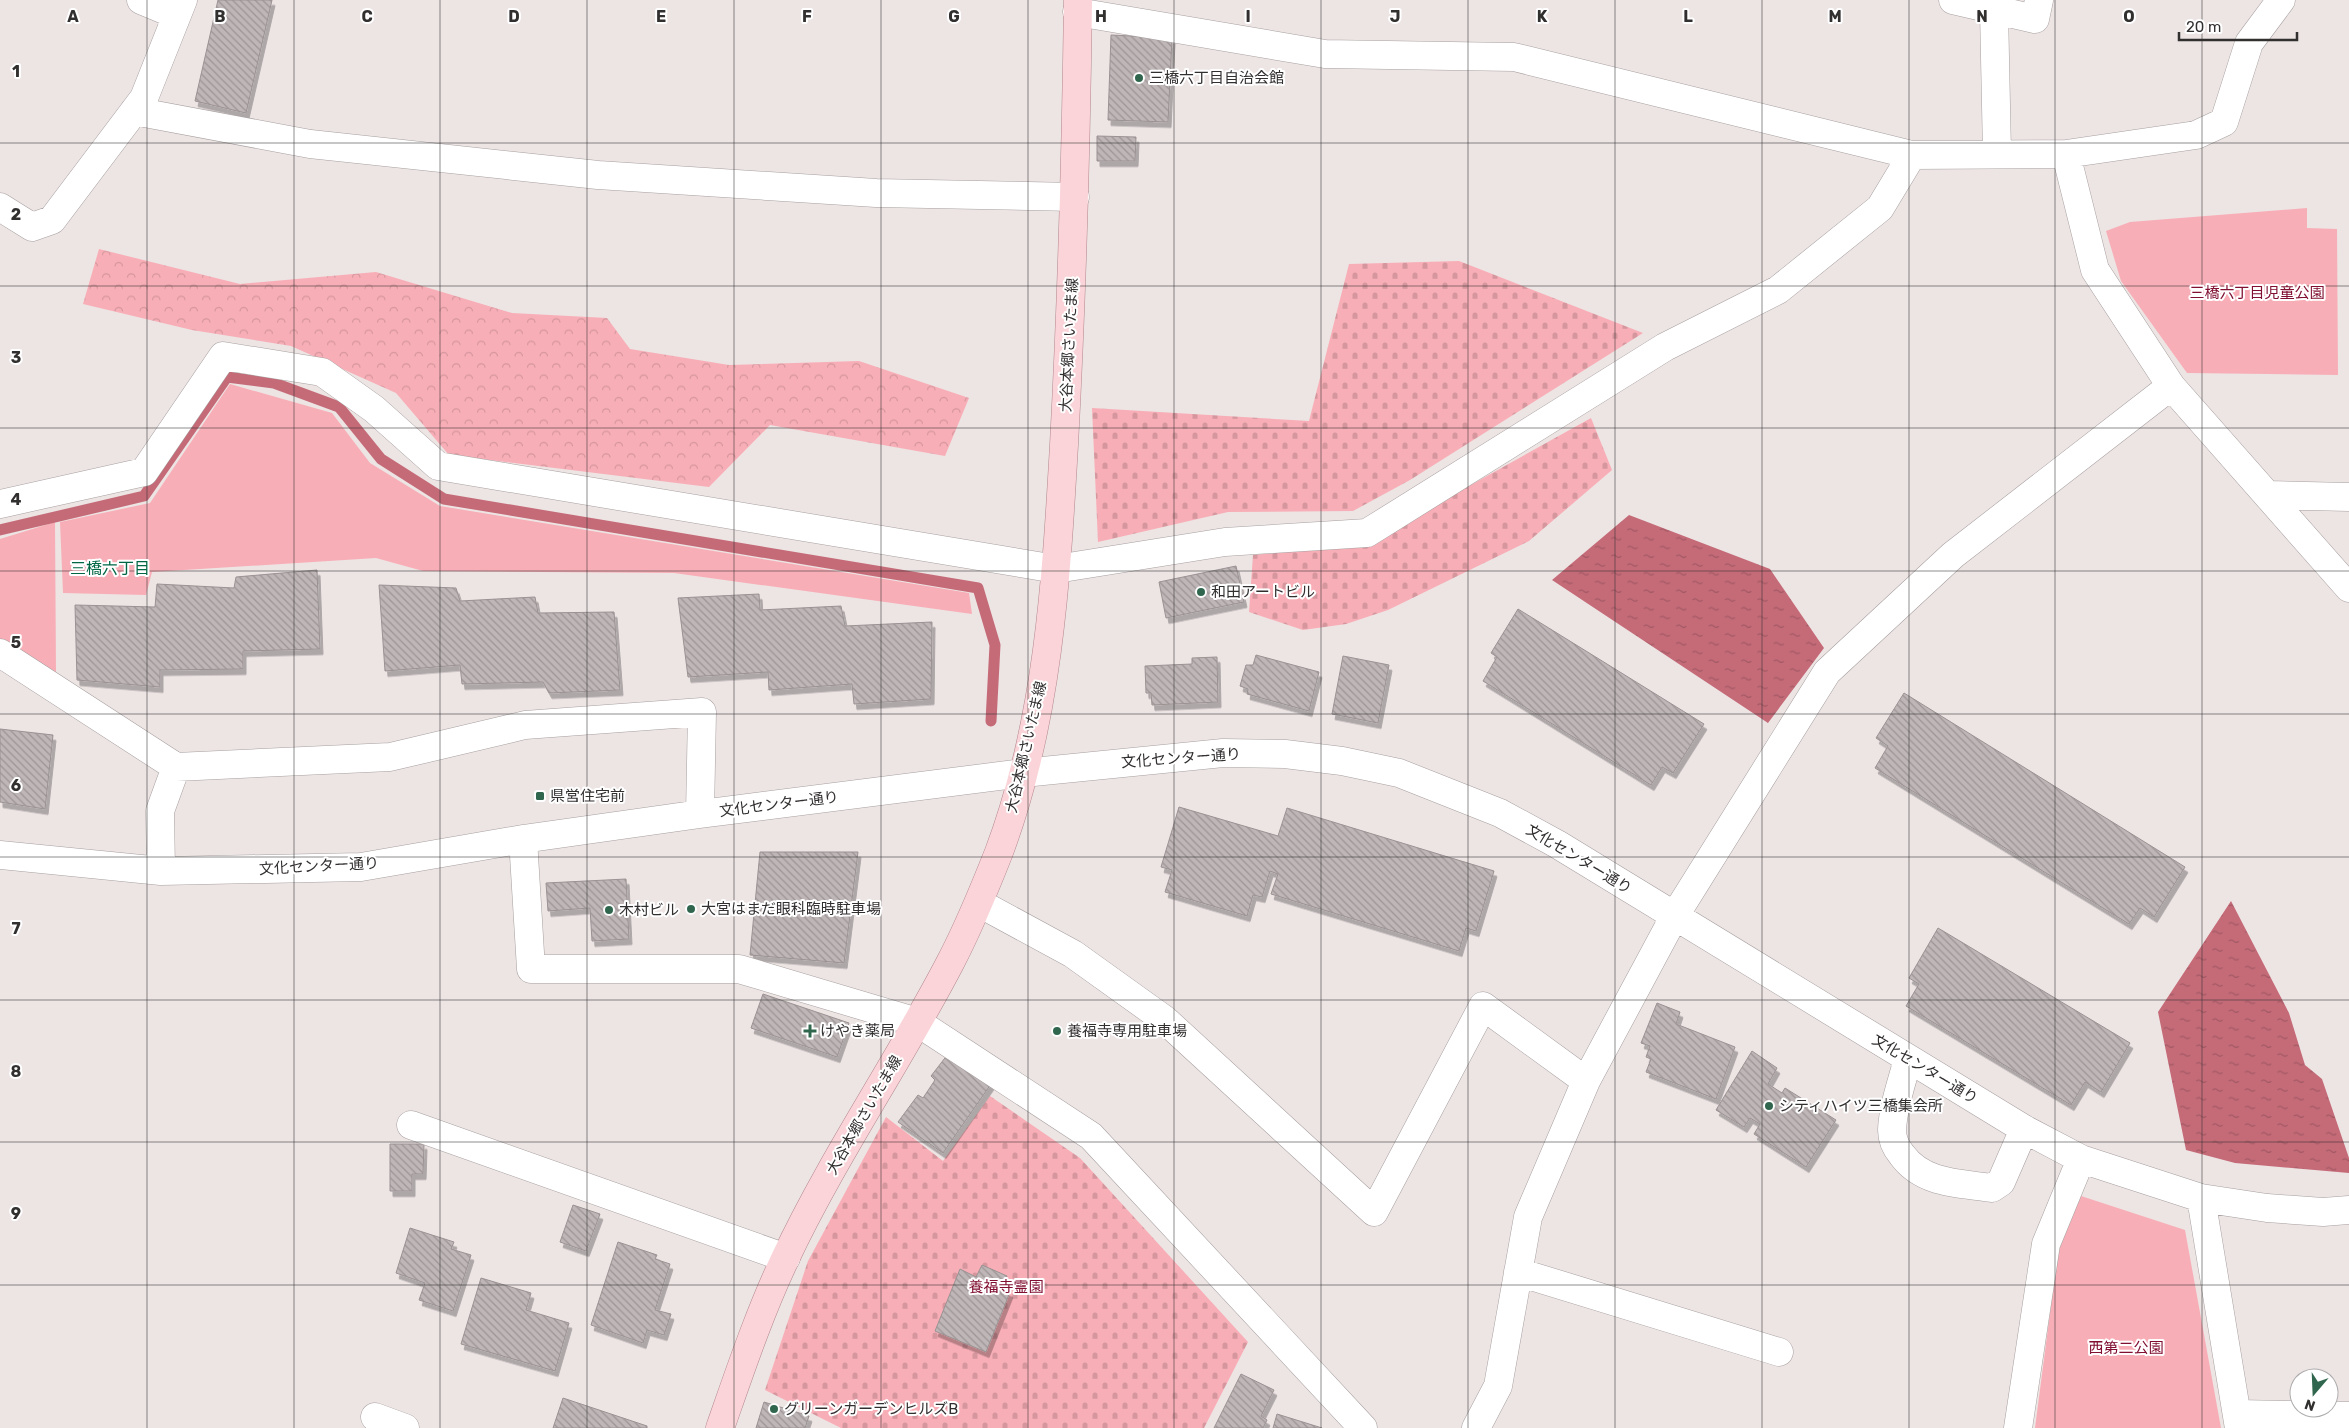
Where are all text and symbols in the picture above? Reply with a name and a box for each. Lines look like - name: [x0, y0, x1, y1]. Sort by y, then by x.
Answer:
- text: A: [67, 7, 79, 26]
- text: B: [214, 7, 226, 26]
- text: C: [361, 7, 373, 26]
- text: D: [508, 7, 520, 26]
- text: E: [656, 7, 666, 26]
- text: F: [802, 7, 812, 26]
- text: G: [948, 7, 960, 26]
- text: H: [1095, 7, 1107, 26]
- text: I: [1245, 7, 1251, 26]
- text: J: [1390, 7, 1400, 26]
- text: K: [1537, 7, 1548, 26]
- text: L: [1683, 7, 1693, 26]
- text: M: [1828, 7, 1842, 26]
- text: N: [1976, 7, 1988, 26]
- text: O: [2123, 7, 2135, 26]
- scale bar: [2179, 10, 2296, 42]
- text: 20 m: [2186, 18, 2221, 36]
- text: 1: [12, 62, 20, 81]
- place label: 三橋六丁目自治会館: [1149, 69, 1284, 87]
- marker: 三橋六丁目自治会館: [1133, 72, 1145, 84]
- text: 2: [11, 205, 21, 224]
- street label: 大谷本郷さいたま線: [1056, 277, 1082, 413]
- park label: 三橋六丁目児童公園: [2189, 284, 2325, 302]
- text: 3: [11, 348, 21, 367]
- text: 4: [11, 490, 22, 509]
- district label: 三橋六丁目: [70, 559, 150, 578]
- place label: 和田アートビル: [1211, 583, 1315, 601]
- marker: 和田アートビル: [1195, 586, 1207, 598]
- text: 5: [11, 633, 21, 652]
- street label: 大谷本郷さいたま線: [1002, 679, 1050, 815]
- street label: 文化センター通り: [1121, 745, 1241, 771]
- text: 6: [11, 776, 21, 795]
- place label: 県営住宅前: [550, 787, 625, 805]
- street label: 文化センター通り: [718, 788, 840, 820]
- marker: 県営住宅前: [534, 790, 546, 802]
- street label: 文化センター通り: [1523, 820, 1635, 898]
- street label: 文化センター通り: [259, 854, 379, 878]
- place label: 大宮はまだ眼科臨時駐車場: [701, 900, 881, 918]
- place label: 木村ビル: [619, 901, 679, 919]
- marker: 大宮はまだ眼科臨時駐車場: [685, 903, 697, 915]
- marker: 木村ビル: [603, 904, 615, 916]
- text: 7: [11, 919, 21, 938]
- place label: けやき薬局: [820, 1022, 895, 1040]
- place label: 養福寺専用駐車場: [1067, 1022, 1187, 1040]
- marker: けやき薬局: [804, 1025, 816, 1037]
- marker: 養福寺専用駐車場: [1051, 1025, 1063, 1037]
- street label: 文化センター通り: [1869, 1030, 1981, 1108]
- street label: 大谷本郷さいたま線: [823, 1052, 905, 1178]
- text: 8: [11, 1062, 22, 1081]
- place label: シティハイツ三橋集会所: [1779, 1097, 1943, 1115]
- marker: シティハイツ三橋集会所: [1763, 1100, 1775, 1112]
- text: 9: [11, 1204, 21, 1223]
- park label: 養福寺霊園: [968, 1278, 1044, 1296]
- park label: 西第二公園: [2088, 1339, 2164, 1357]
- north arrow: [2289, 1368, 2339, 1418]
- text: N: [2302, 1395, 2317, 1414]
- place label: グリーンガーデンヒルズB: [784, 1400, 958, 1418]
- marker: グリーンガーデンヒルズB: [768, 1403, 780, 1415]

